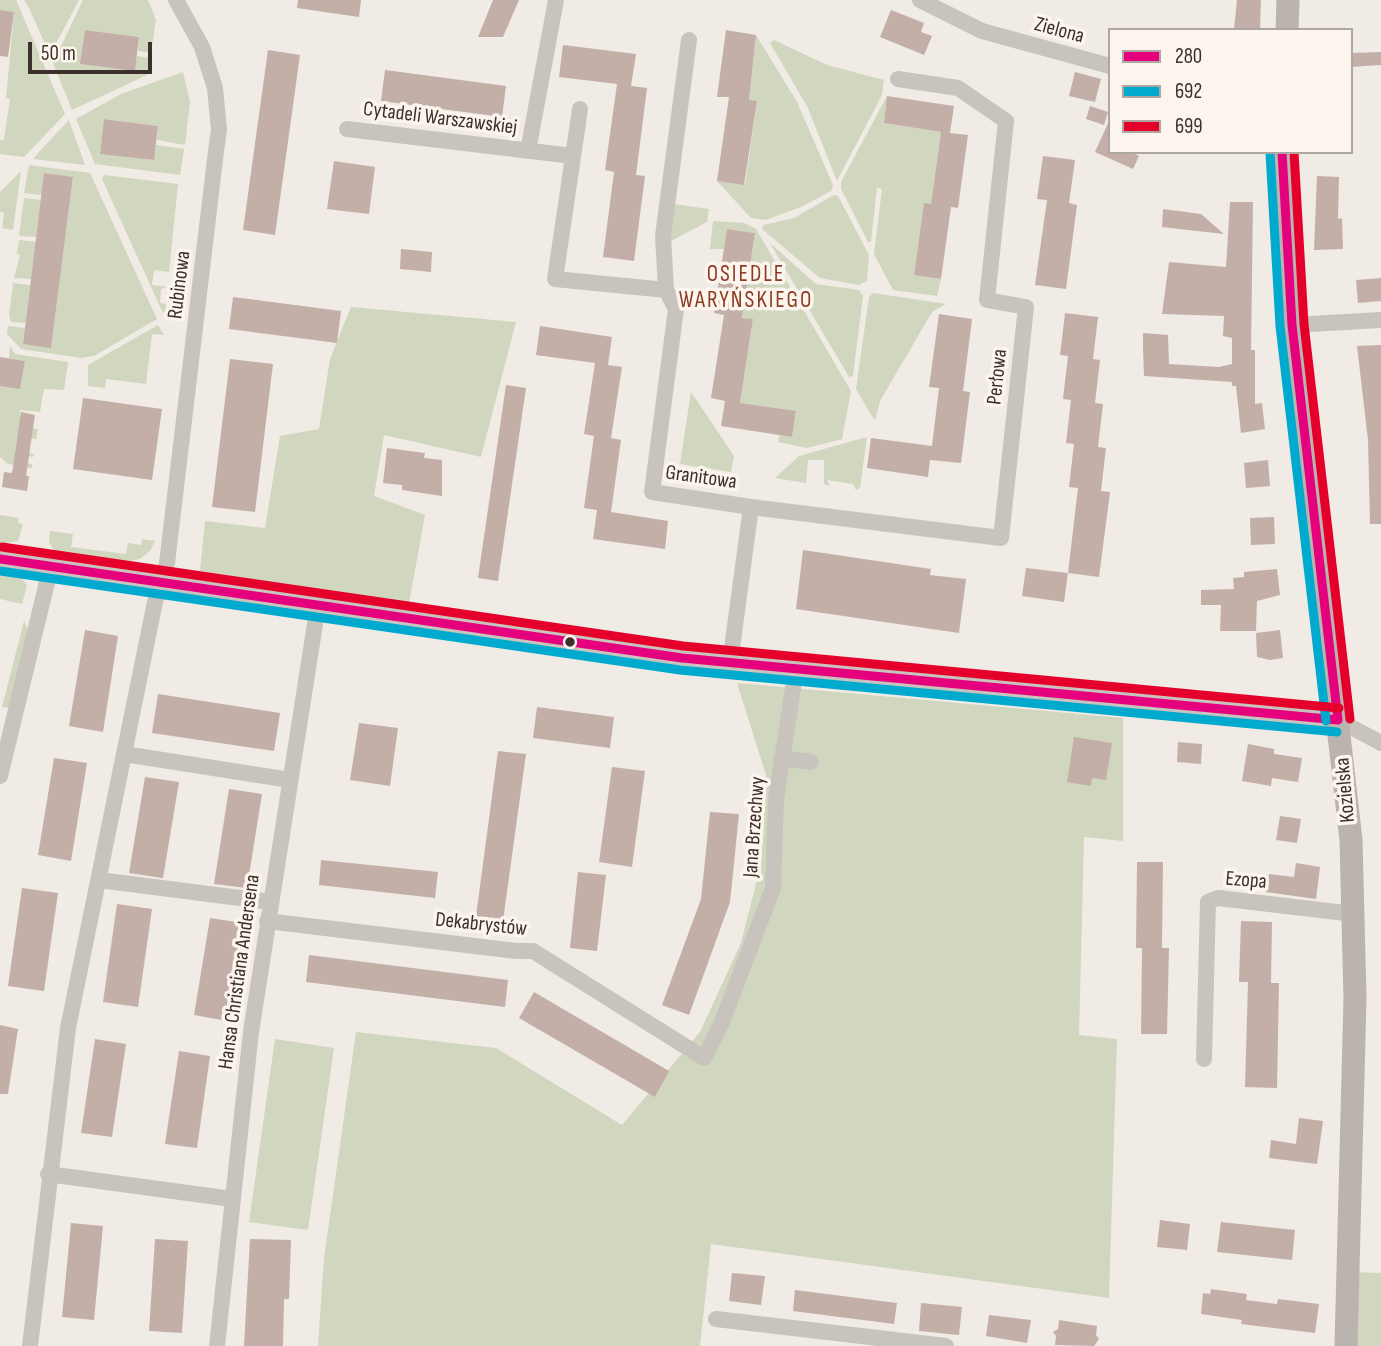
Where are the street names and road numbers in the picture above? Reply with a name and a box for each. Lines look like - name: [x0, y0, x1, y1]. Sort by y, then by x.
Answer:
- street label: Zielona: [1031, 12, 1087, 50]
- street label: Cytadeli Warszawskiej: [362, 97, 518, 141]
- street label: Rubinowa: [163, 250, 197, 320]
- street label: Perłowa: [983, 348, 1013, 406]
- street label: Granitowa: [664, 461, 738, 495]
- street label: Kozielska: [1331, 756, 1361, 824]
- street label: Jana Brzechwy: [739, 776, 771, 878]
- street label: Ezopa: [1224, 867, 1268, 895]
- street label: Hansa Christiana Andersena: [214, 873, 266, 1071]
- street label: Dekabrystów: [434, 908, 528, 942]

